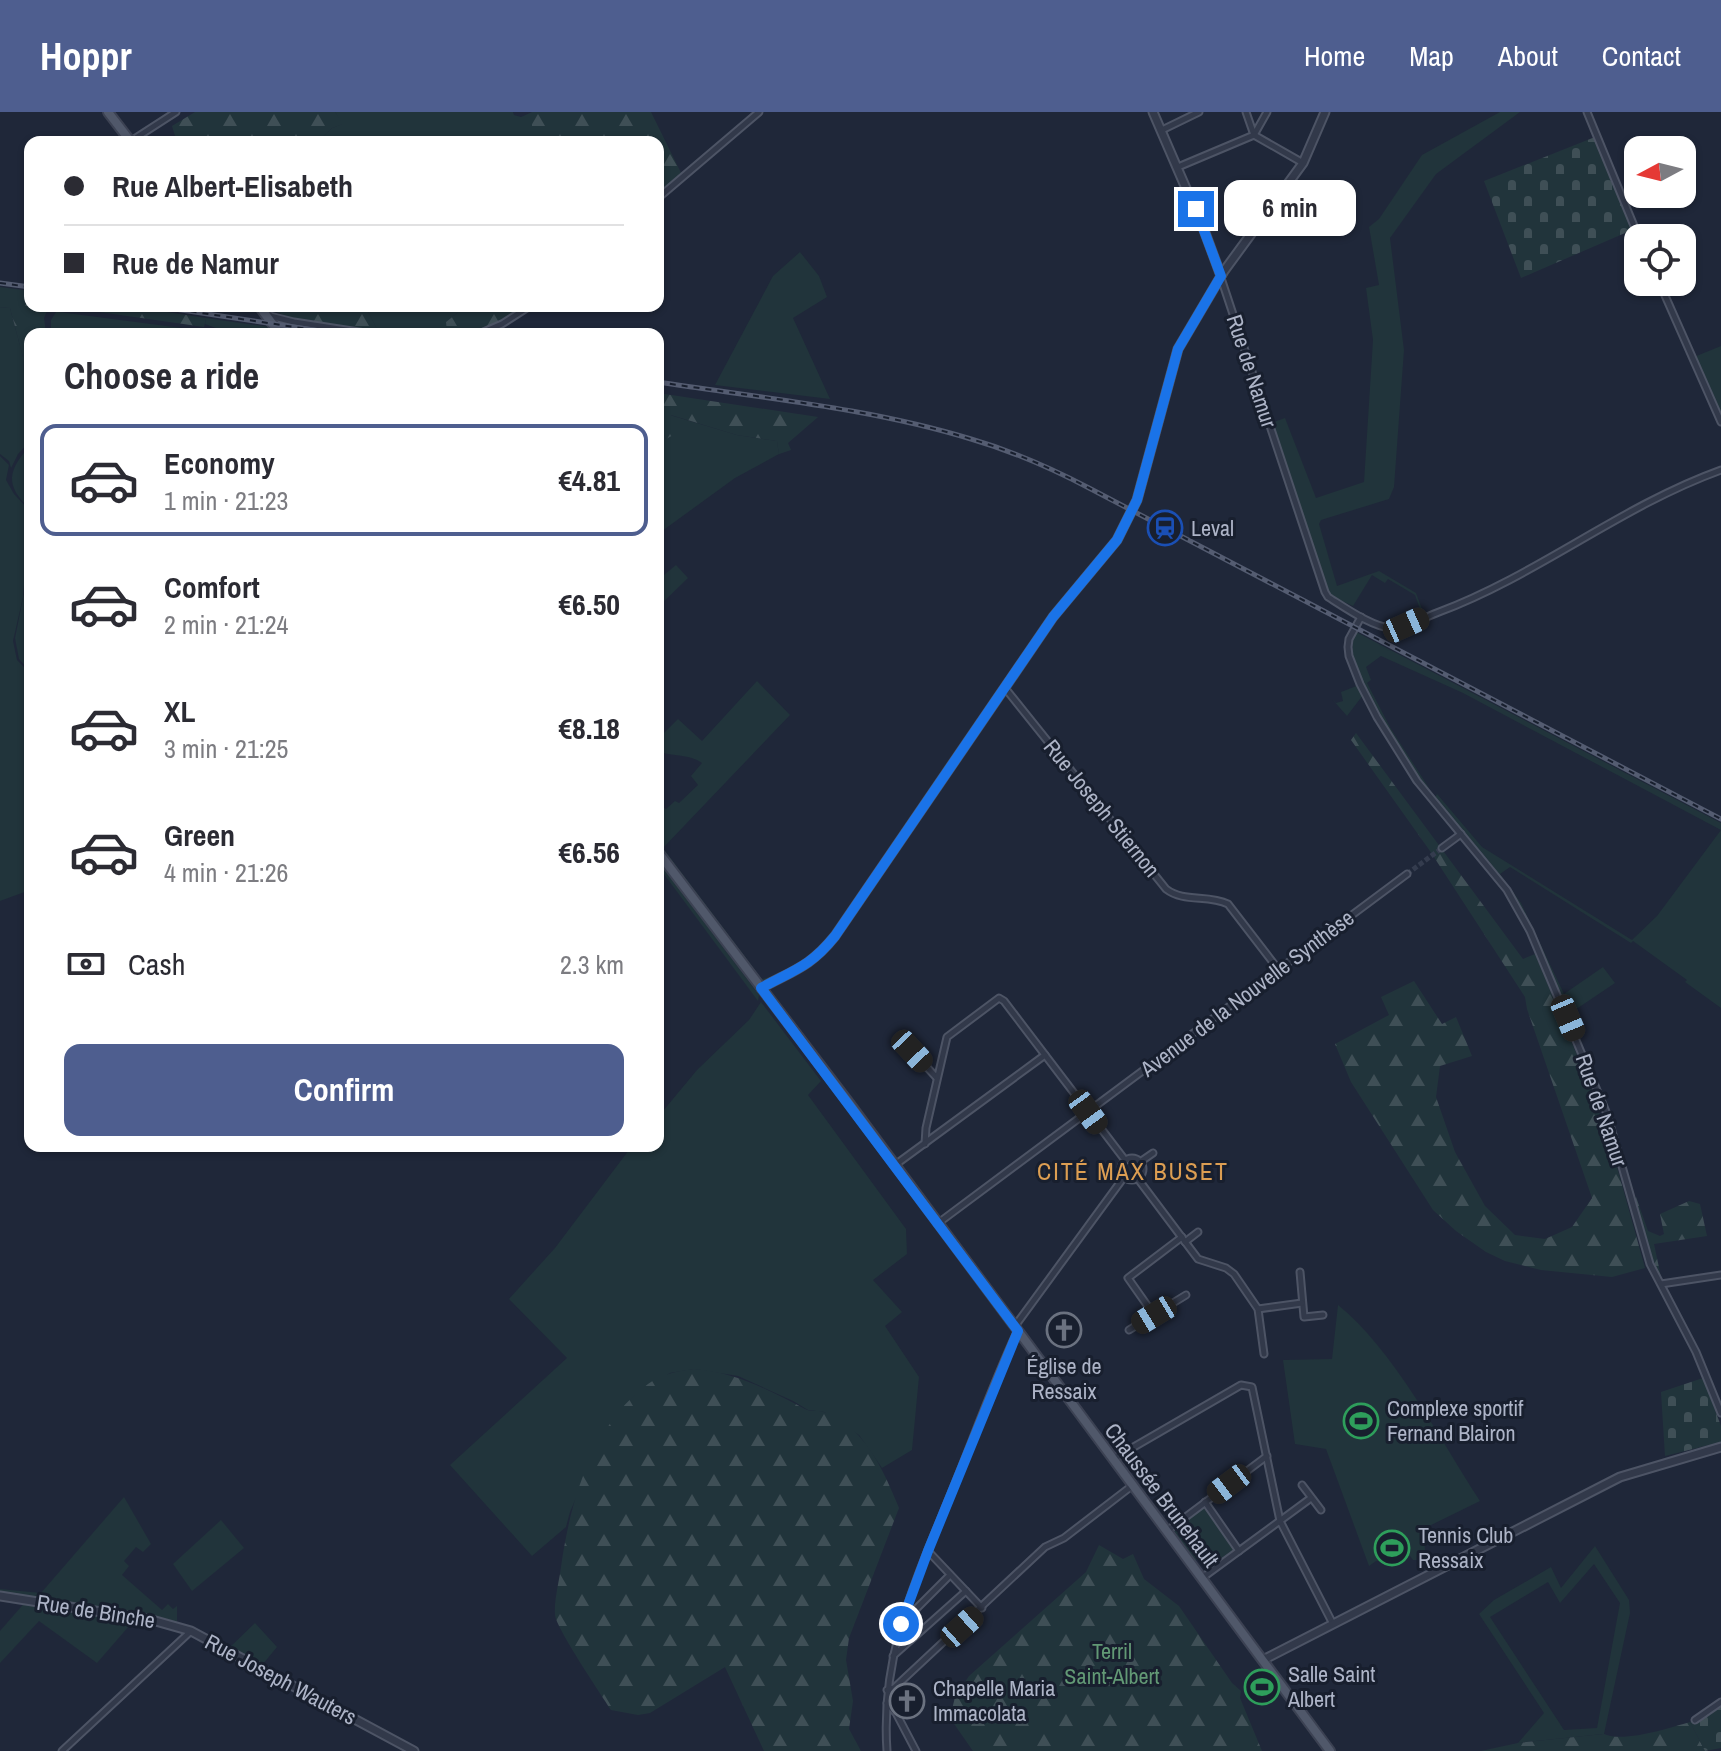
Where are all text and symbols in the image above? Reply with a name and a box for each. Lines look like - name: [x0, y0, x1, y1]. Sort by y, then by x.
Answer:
- text: Hoppr: [40, 31, 132, 82]
- text: Home: [1304, 37, 1365, 75]
- text: Map: [1409, 37, 1454, 75]
- text: About: [1498, 37, 1558, 75]
- text: Contact: [1602, 37, 1681, 75]
- north arrow: [1624, 136, 1696, 208]
- map controls: [1624, 136, 1696, 296]
- text: Rue Albert-Elisabeth: [112, 166, 353, 206]
- callout: 6 min: [1224, 181, 1356, 237]
- text: 6 min: [1262, 190, 1318, 225]
- route end: [1178, 191, 1214, 227]
- button: locate: [1624, 224, 1696, 296]
- text: Rue de Namur: [112, 243, 279, 283]
- street label: Rue de Namur: [1220, 311, 1284, 431]
- text: Choose a ride: [64, 352, 259, 400]
- text: Economy: [164, 443, 275, 483]
- icon: car: [68, 444, 140, 516]
- text: €4.81: [558, 460, 620, 500]
- text: 1 min · 21:23: [164, 483, 288, 518]
- station icon: Leval: [1146, 509, 1184, 547]
- place label: Leval: [1191, 513, 1234, 543]
- text: Comfort: [164, 567, 260, 607]
- icon: car: [68, 568, 140, 640]
- text: €6.50: [558, 584, 620, 624]
- car: [1379, 604, 1433, 646]
- text: 2 min · 21:24: [164, 607, 288, 642]
- text: XL: [164, 691, 195, 731]
- icon: car: [68, 692, 140, 764]
- text: €8.18: [558, 708, 620, 748]
- text: 3 min · 21:25: [164, 731, 288, 766]
- street label: Rue Joseph Stiernon: [1037, 733, 1167, 883]
- text: Green: [164, 815, 235, 855]
- icon: car: [68, 816, 140, 888]
- text: €6.56: [558, 832, 620, 872]
- text: 4 min · 21:26: [164, 855, 288, 890]
- street label: Avenue de la Nouvelle Synthèse: [1133, 903, 1360, 1084]
- icon: cash: [64, 942, 108, 986]
- text: Cash: [128, 944, 185, 984]
- text: 2.3 km: [560, 947, 624, 982]
- car: [1548, 991, 1588, 1045]
- car: [887, 1025, 937, 1077]
- button: Confirm: [64, 1044, 624, 1136]
- street label: Rue de Namur: [1569, 1050, 1635, 1170]
- car: [1064, 1086, 1112, 1138]
- district label: CITÉ MAX BUSET: [1037, 1155, 1229, 1187]
- car: [1127, 1292, 1181, 1338]
- church icon: Église de Ressaix: [1045, 1311, 1083, 1349]
- place label: Église de Ressaix: [1026, 1351, 1102, 1406]
- place label: Complexe sportif Fernand Blairon: [1387, 1393, 1524, 1448]
- sports icon: Complexe sportif Fernand Blairon: [1342, 1402, 1380, 1440]
- street label: Chaussée Brunehault: [1098, 1417, 1226, 1573]
- car: [1203, 1460, 1255, 1508]
- place label: Tennis Club Ressaix: [1418, 1520, 1513, 1575]
- sports icon: Tennis Club Ressaix: [1373, 1529, 1411, 1567]
- street label: Rue de Binche: [35, 1587, 157, 1635]
- car: [936, 1602, 988, 1652]
- route start: [883, 1606, 919, 1642]
- street label: Rue Joseph Wauters: [200, 1626, 362, 1732]
- park label: Terril Saint-Albert: [1064, 1636, 1160, 1691]
- place label: Salle Saint Albert: [1287, 1659, 1375, 1714]
- sports icon: Salle Saint Albert: [1243, 1668, 1281, 1706]
- place label: Chapelle Maria Immacolata: [933, 1673, 1055, 1728]
- church icon: Chapelle Maria Immacolata: [888, 1682, 926, 1720]

